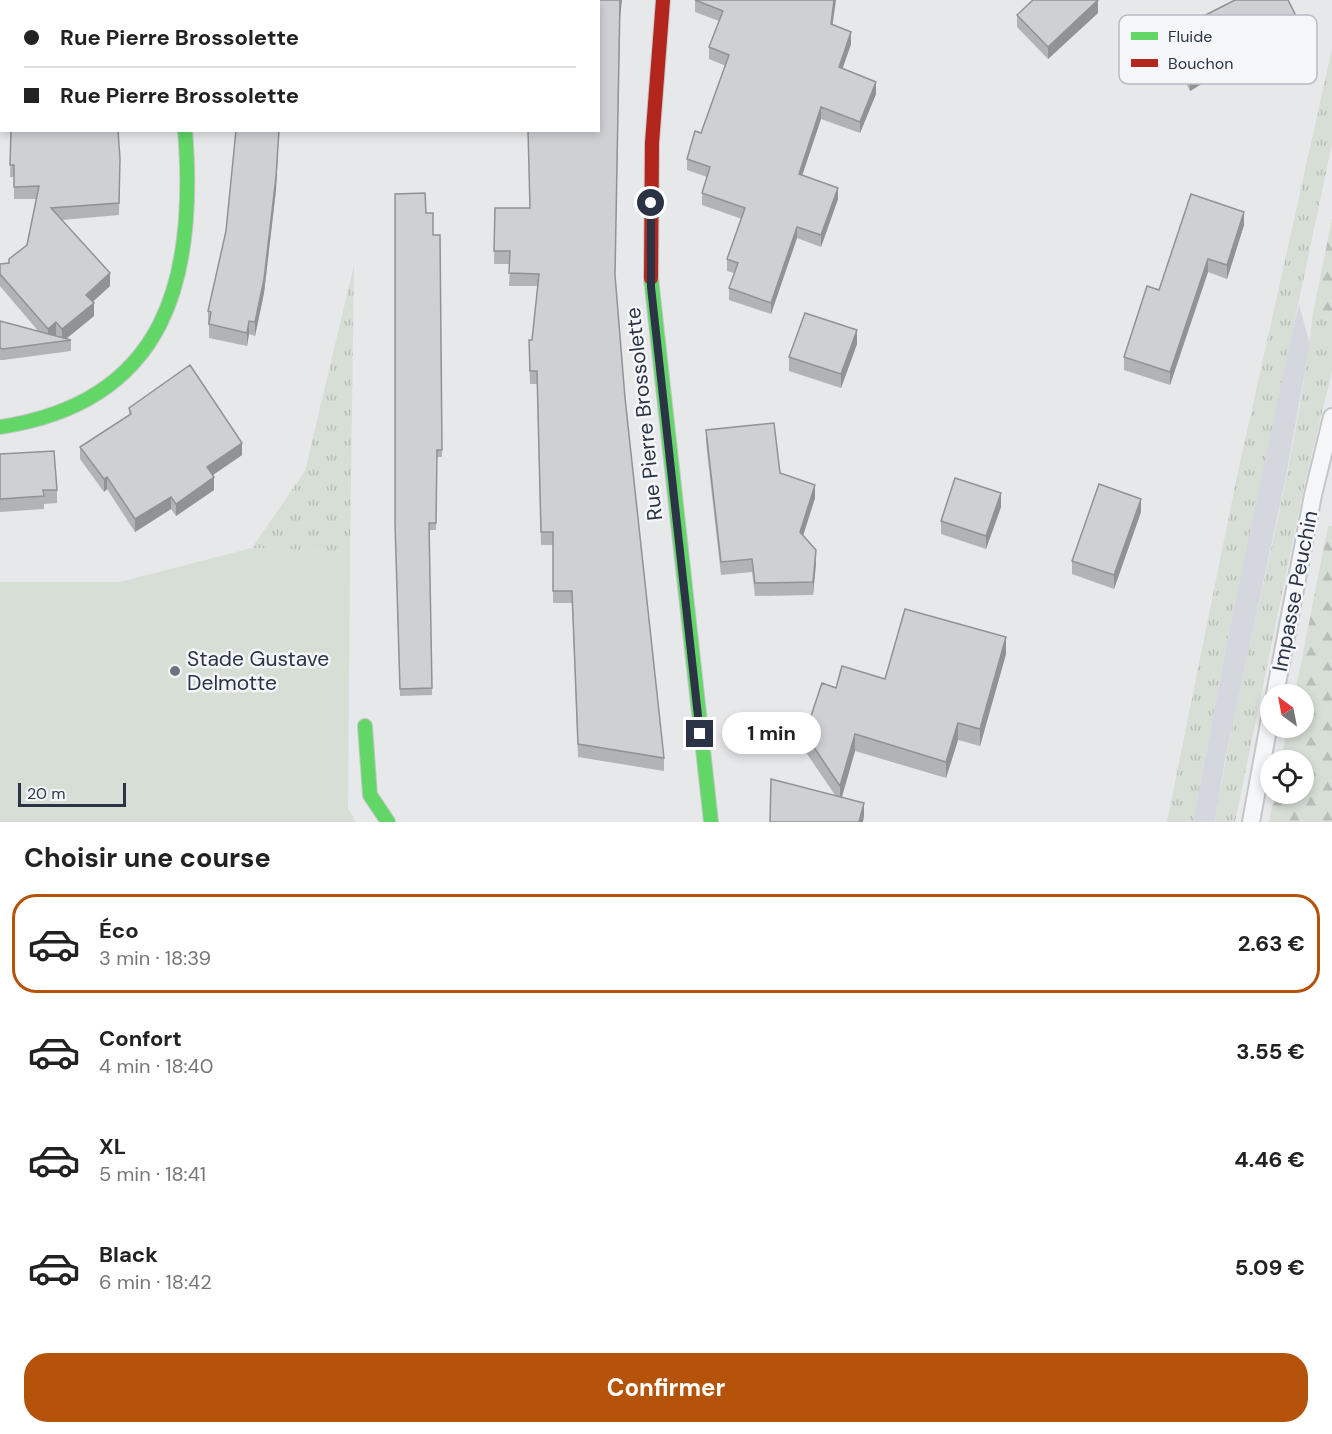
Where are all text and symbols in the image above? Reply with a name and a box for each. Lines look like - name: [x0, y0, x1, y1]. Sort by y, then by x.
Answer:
- legend: [1119, 15, 1317, 84]
- text: Rue Pierre Brossolette: [60, 23, 299, 52]
- text: Fluide: [1168, 26, 1212, 47]
- text: Bouchon: [1168, 53, 1233, 74]
- text: Rue Pierre Brossolette: [60, 81, 299, 110]
- route start: [637, 189, 664, 216]
- street label: Rue Pierre Brossolette: [619, 306, 669, 522]
- street label: Impasse Peuchin: [1266, 508, 1324, 674]
- place label: Stade Gustave Delmotte: [187, 645, 329, 697]
- marker: Stade Gustave Delmotte: [168, 664, 182, 678]
- north arrow: [1260, 684, 1314, 738]
- map controls: [1260, 684, 1314, 804]
- callout: 1 min: [721, 713, 820, 755]
- route end: [686, 720, 713, 747]
- text: 1 min: [747, 720, 796, 746]
- button: locate: [1260, 750, 1314, 804]
- scale bar: [18, 780, 126, 808]
- text: 20 m: [27, 783, 66, 804]
- text: Choisir une course: [24, 840, 271, 875]
- text: Éco: [99, 916, 139, 945]
- icon: car: [27, 917, 81, 971]
- text: 2.63 €: [1238, 929, 1305, 958]
- text: 3 min · 18:39: [99, 945, 211, 971]
- text: Confort: [99, 1024, 182, 1053]
- icon: car: [27, 1025, 81, 1079]
- text: 3.55 €: [1236, 1037, 1305, 1066]
- text: 4 min · 18:40: [99, 1053, 213, 1079]
- text: XL: [99, 1132, 126, 1161]
- icon: car: [27, 1133, 81, 1187]
- text: 4.46 €: [1234, 1145, 1305, 1174]
- text: 5 min · 18:41: [99, 1161, 206, 1187]
- text: Black: [99, 1240, 158, 1269]
- icon: car: [27, 1241, 81, 1295]
- text: 5.09 €: [1235, 1253, 1305, 1282]
- text: 6 min · 18:42: [99, 1269, 212, 1295]
- button: Confirmer: [24, 1353, 1308, 1422]

